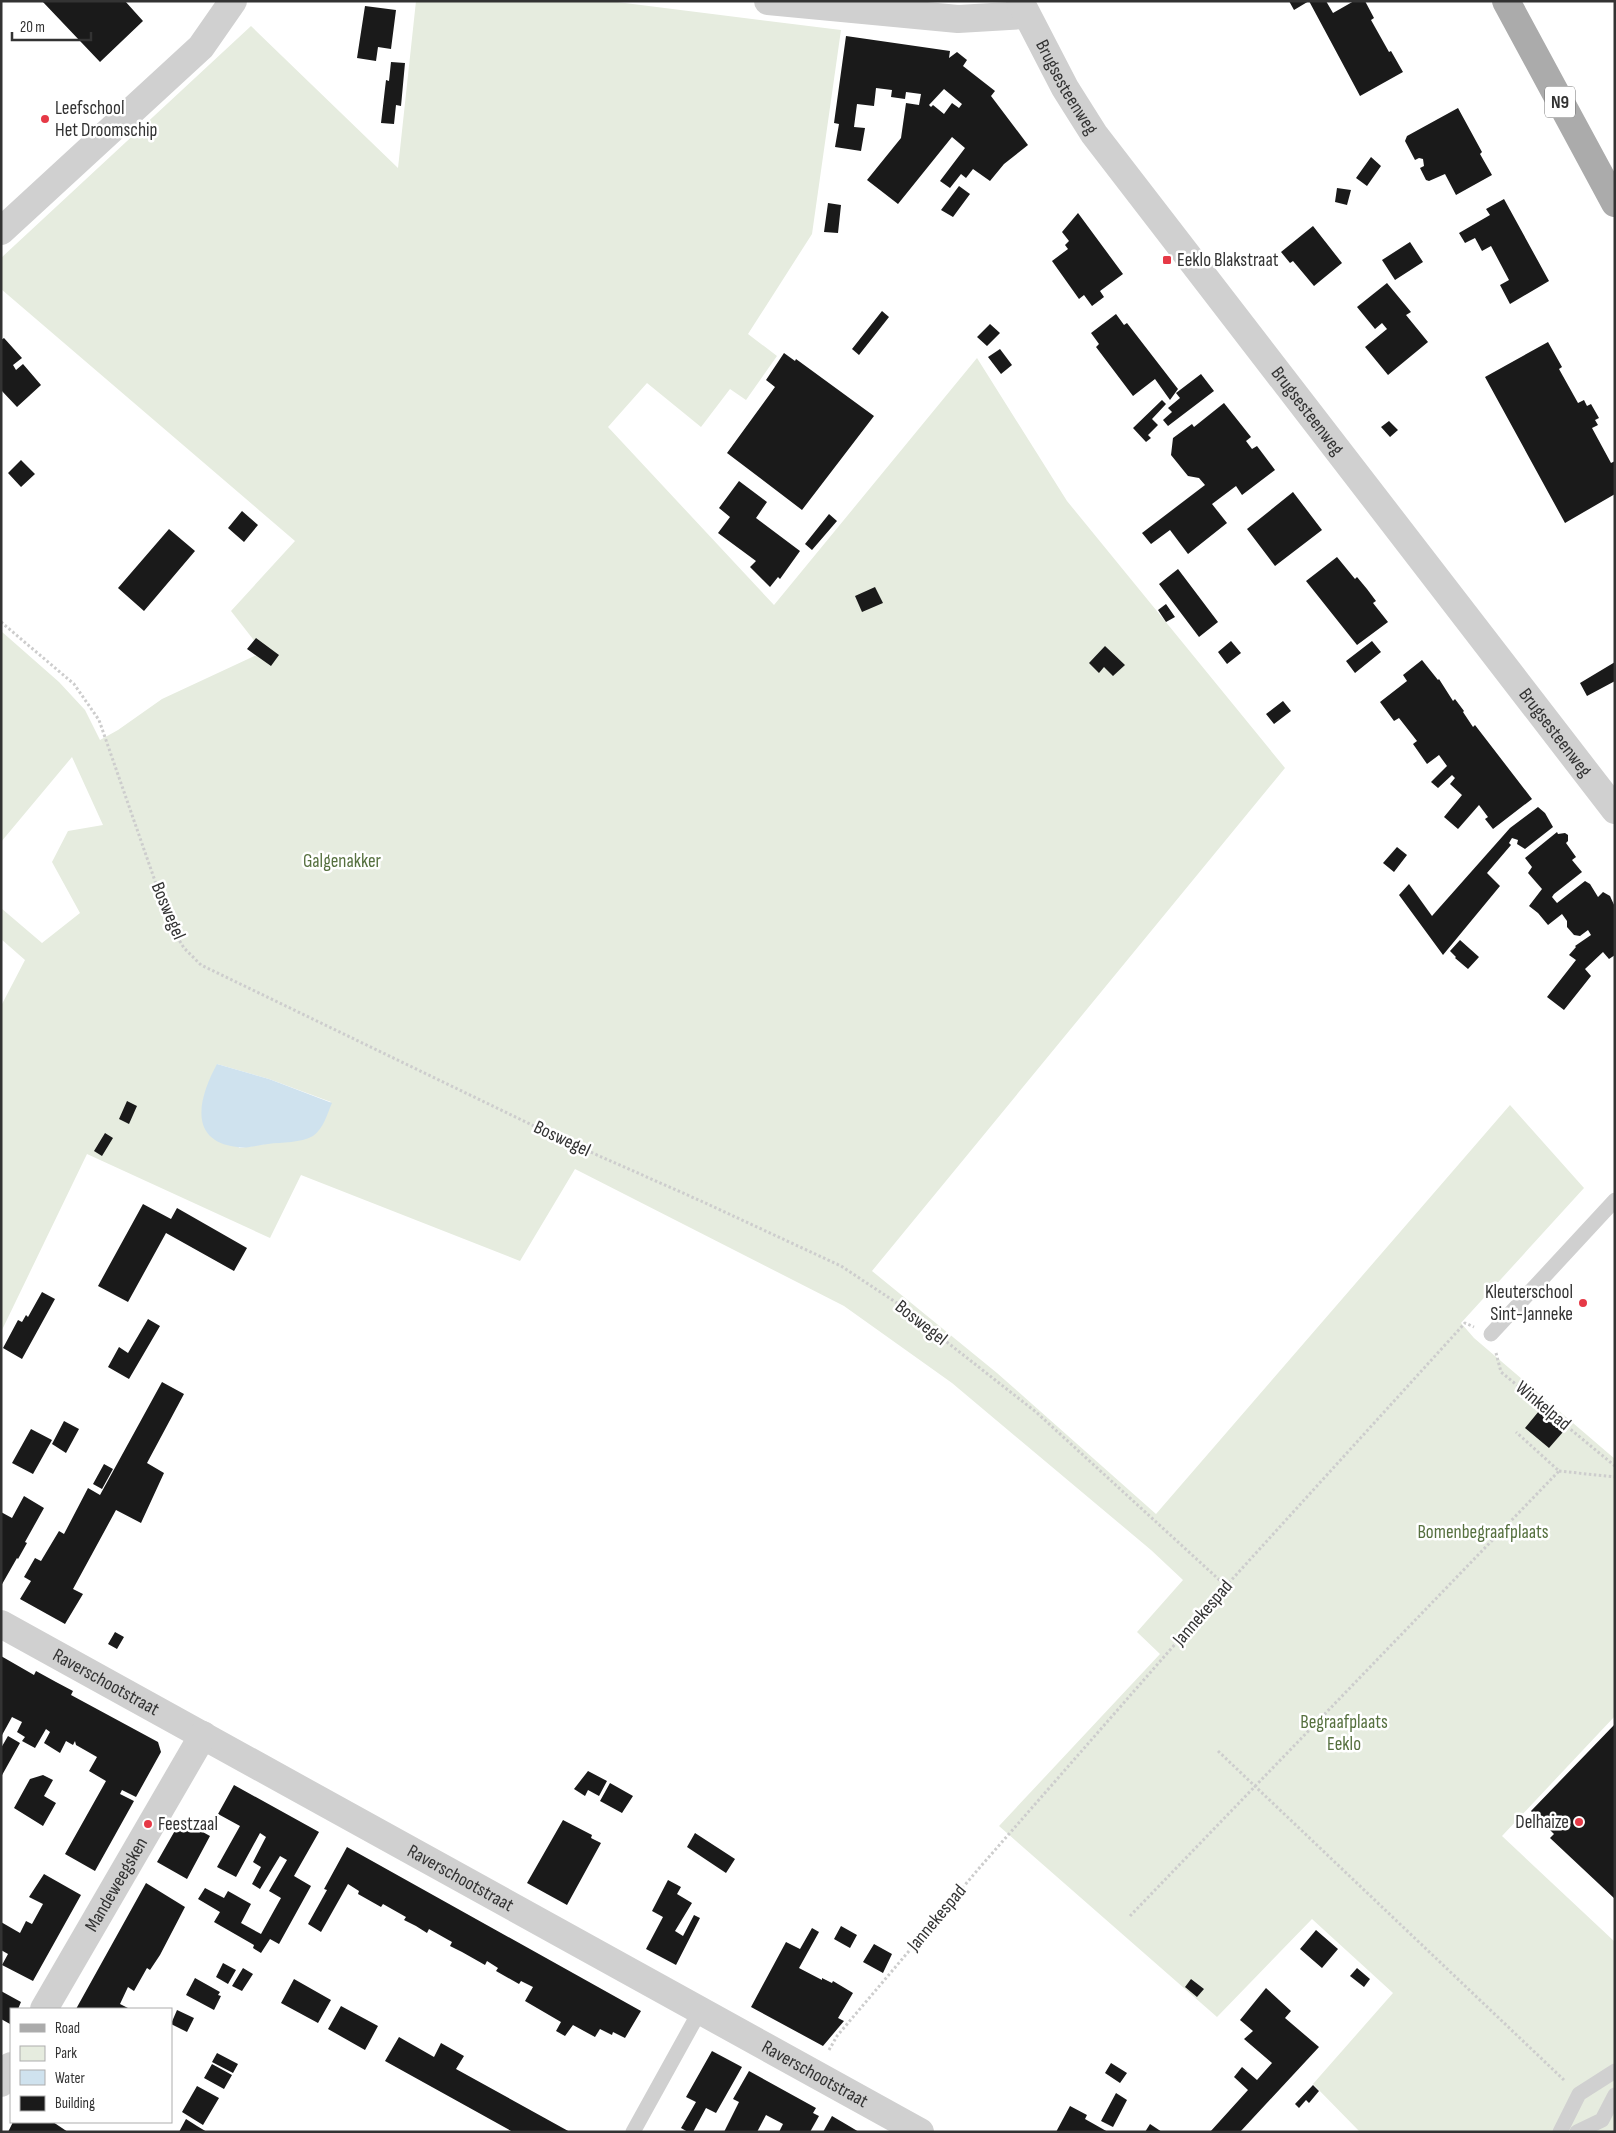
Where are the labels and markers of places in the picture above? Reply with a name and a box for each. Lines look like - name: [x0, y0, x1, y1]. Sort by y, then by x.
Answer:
- place label: Leefschool Het Droomschip: [55, 97, 157, 142]
- marker: Leefschool Het Droomschip: [39, 113, 51, 125]
- place label: Eeklo Blakstraat: [1177, 249, 1279, 272]
- marker: Eeklo Blakstraat: [1161, 254, 1173, 266]
- place label: Kleuterschool Sint-Janneke: [1485, 1281, 1573, 1326]
- marker: Kleuterschool Sint-Janneke: [1577, 1297, 1589, 1309]
- place label: Delhaize: [1515, 1811, 1569, 1834]
- place label: Feestzaal: [158, 1813, 218, 1836]
- marker: Delhaize: [1573, 1816, 1585, 1828]
- marker: Feestzaal: [142, 1818, 154, 1830]

